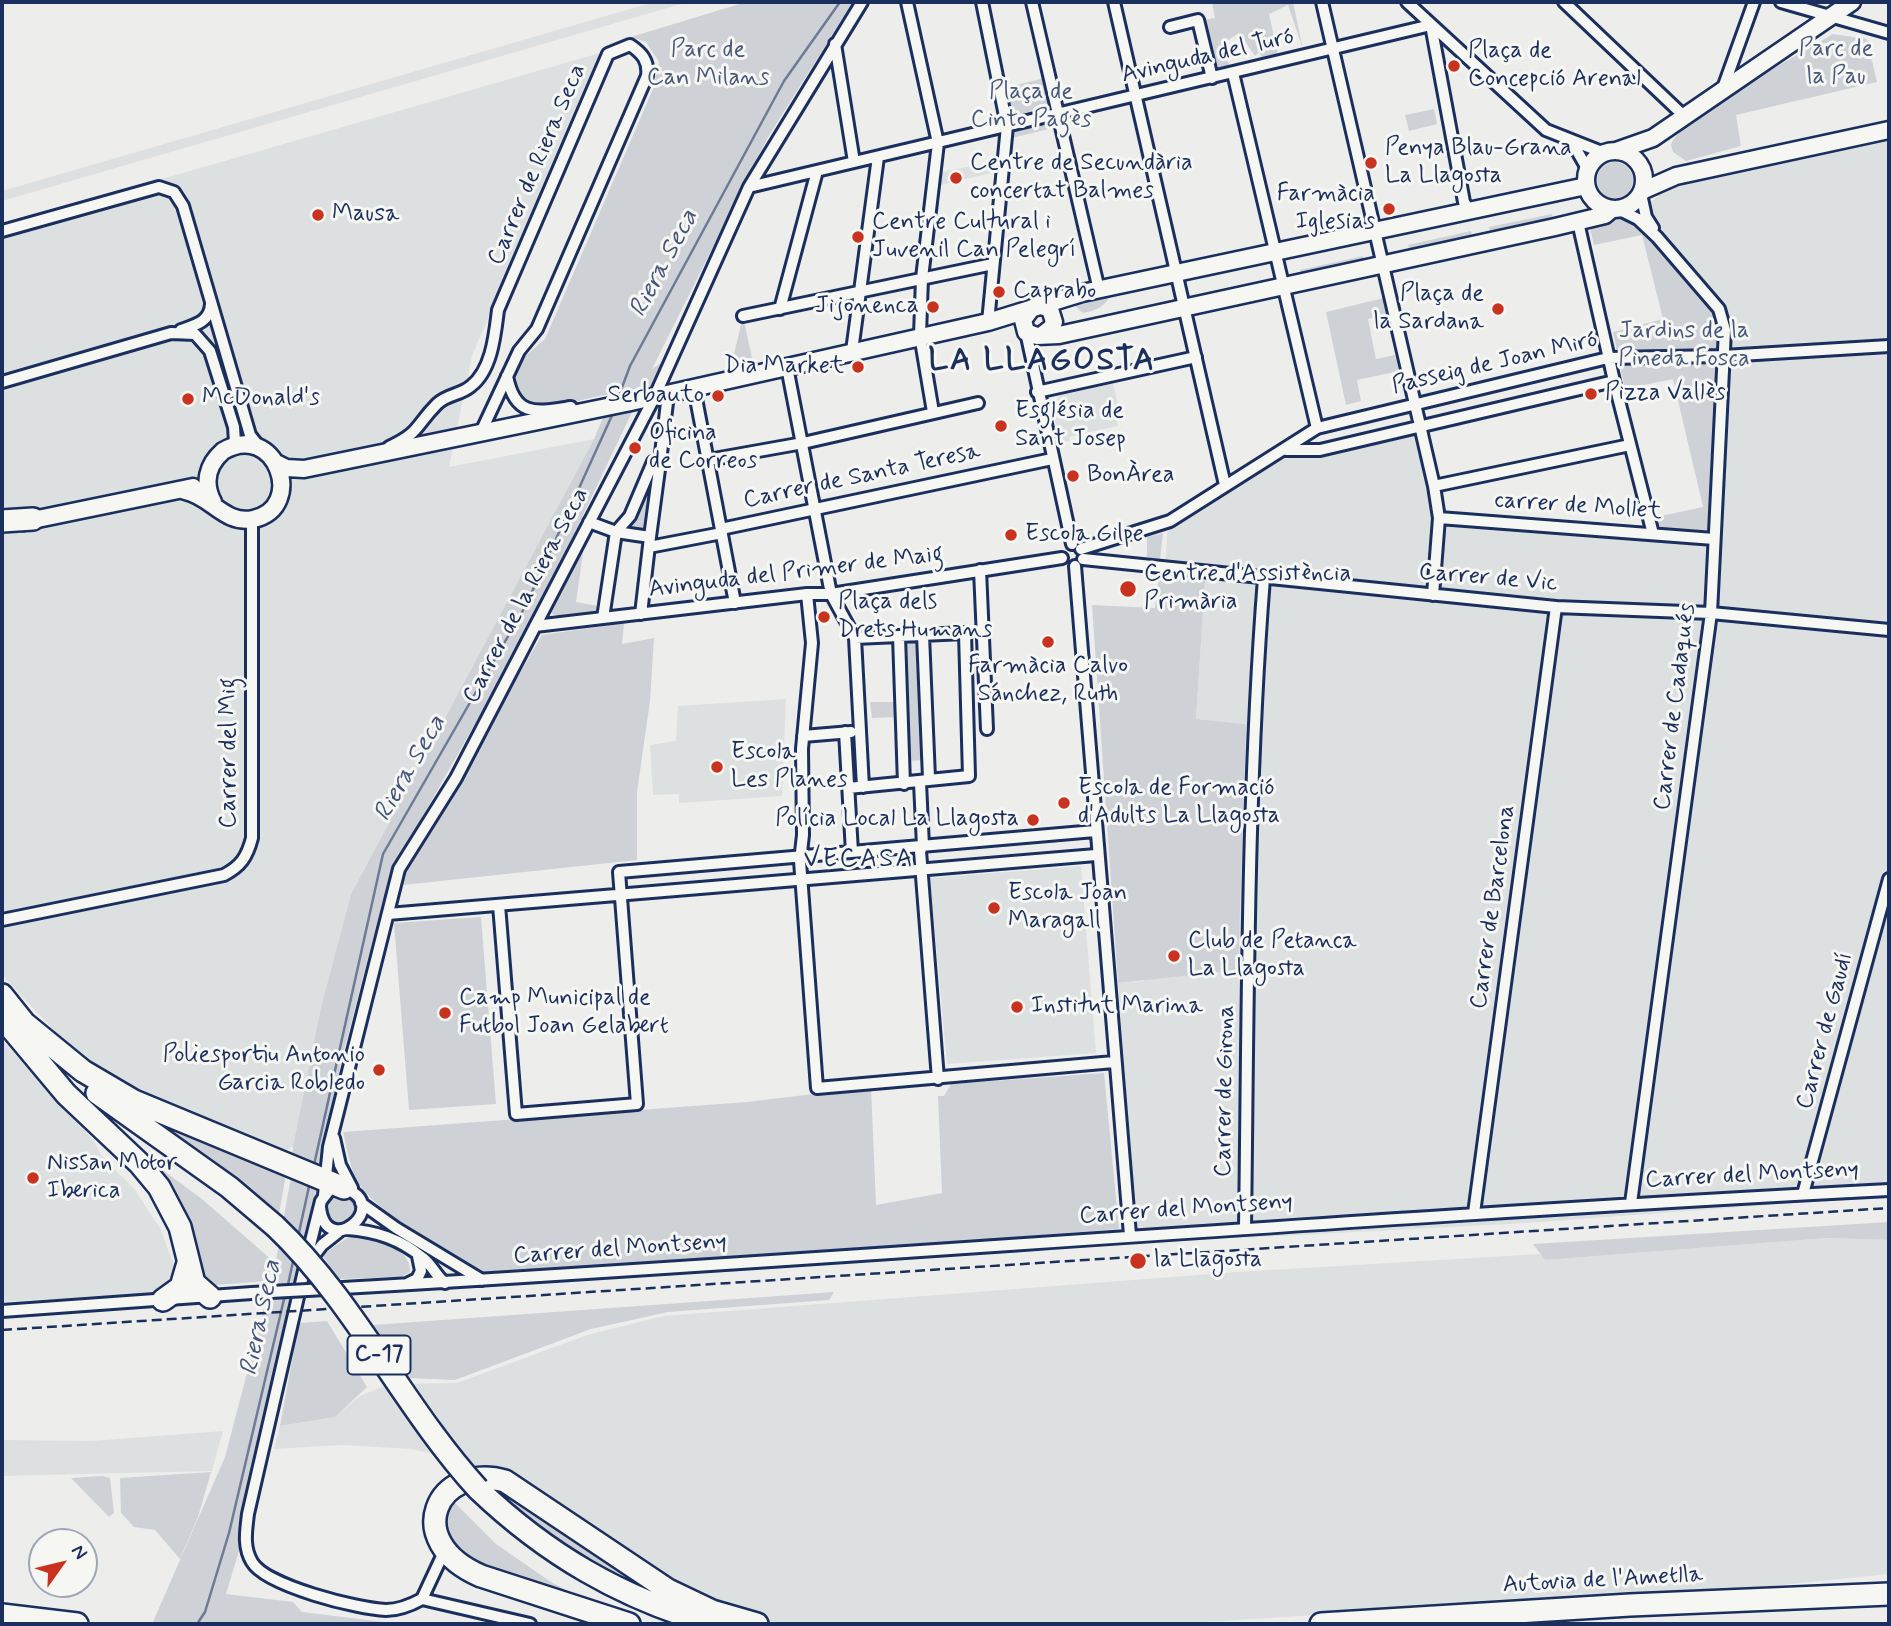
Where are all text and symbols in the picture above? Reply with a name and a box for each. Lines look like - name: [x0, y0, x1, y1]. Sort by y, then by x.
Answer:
- street label: Avinguda del Turó: [1119, 23, 1297, 91]
- park label: Parc de la Pau: [1799, 36, 1873, 92]
- park label: Parc de Can Milans: [647, 37, 769, 93]
- place label: Plaça de Concepció Arenal: [1468, 38, 1641, 94]
- marker: Plaça de Concepció Arenal: [1446, 58, 1462, 74]
- street label: Carrer de Riera Seca: [483, 60, 593, 270]
- park label: Plaça de Cinto Pagès: [971, 79, 1091, 135]
- place label: Penya Blau-Grana La Llagosta: [1385, 135, 1572, 191]
- place label: Centre de Secundària concertat Balmes: [970, 150, 1193, 206]
- marker: Penya Blau-Grana La Llagosta: [1363, 155, 1379, 171]
- marker: Centre de Secundària concertat Balmes: [948, 170, 964, 186]
- place label: Farmàcia Iglesias: [1277, 181, 1375, 237]
- place label: Mausa: [332, 201, 399, 229]
- marker: Farmàcia Iglesias: [1381, 201, 1397, 217]
- water label: Riera Seca: [624, 205, 706, 323]
- marker: Mausa: [310, 207, 326, 223]
- place label: Centre Cultural i Juvenil Can Pelegrí: [872, 209, 1076, 265]
- marker: Centre Cultural i Juvenil Can Pelegrí: [850, 229, 866, 245]
- place label: Caprabo: [1013, 278, 1096, 306]
- place label: Plaça de la Sardana: [1374, 281, 1484, 337]
- marker: Caprabo: [991, 284, 1007, 300]
- place label: Jijonenca: [815, 293, 919, 321]
- marker: Jijonenca: [925, 299, 941, 315]
- marker: Plaça de la Sardana: [1490, 301, 1506, 317]
- park label: Jardins de la Pineda Fosca: [1618, 318, 1750, 374]
- street label: Passeig de Joan Miró: [1389, 326, 1601, 402]
- district label: LA LLAGOSTA: [929, 343, 1155, 381]
- place label: Dia Market: [724, 353, 844, 381]
- marker: Dia Market: [850, 359, 866, 375]
- place label: Pizza Vallès: [1605, 380, 1726, 408]
- place label: Serbauto: [608, 382, 704, 410]
- place label: McDonald's: [202, 385, 320, 413]
- marker: Pizza Vallès: [1583, 386, 1599, 402]
- marker: Serbauto: [710, 388, 726, 404]
- marker: McDonald's: [180, 391, 196, 407]
- place label: Església de Sant Josep: [1015, 398, 1126, 454]
- marker: Església de Sant Josep: [993, 418, 1009, 434]
- place label: Oficina de Correos: [649, 420, 757, 476]
- street label: Carrer de Santa Teresa: [741, 438, 983, 516]
- marker: Oficina de Correos: [627, 440, 643, 456]
- place label: BonÀrea: [1087, 462, 1175, 490]
- marker: BonÀrea: [1065, 468, 1081, 484]
- street label: Carrer de la Riera Seca: [458, 483, 596, 709]
- street label: carrer de Mollet: [1493, 487, 1663, 527]
- place label: Escola Gilpe: [1025, 521, 1143, 549]
- marker: Escola Gilpe: [1003, 527, 1019, 543]
- street label: Avinguda del Primer de Maig: [647, 541, 945, 605]
- street label: Carrer de Vic: [1417, 559, 1559, 599]
- place label: Centre d'Assistència Primària: [1144, 561, 1351, 617]
- marker: Centre d'Assistència Primària: [1118, 579, 1138, 599]
- place label: Plaça dels Drets Humans: [838, 589, 992, 645]
- street label: Carrer de Cadaqués: [1649, 602, 1703, 812]
- marker: Plaça dels Drets Humans: [816, 609, 832, 625]
- marker: Farmàcia Calvo Sánchez, Ruth: [1040, 634, 1056, 650]
- place label: Farmàcia Calvo Sánchez, Ruth: [968, 653, 1128, 709]
- street label: Carrer del Mig: [216, 678, 244, 828]
- water label: Riera Seca: [368, 710, 454, 828]
- place label: Escola Les Planes: [731, 739, 848, 795]
- marker: Escola Les Planes: [709, 759, 725, 775]
- place label: Escola de Formació d'Adults La Llagosta: [1078, 775, 1280, 831]
- marker: Escola de Formació d'Adults La Llagosta: [1056, 795, 1072, 811]
- street label: Carrer de Barcelona: [1465, 803, 1523, 1011]
- place label: Polícia Local La Llagosta: [775, 806, 1019, 834]
- marker: Polícia Local La Llagosta: [1025, 812, 1041, 828]
- district label: VECASA: [806, 845, 912, 877]
- place label: Escola Joan Maragall: [1008, 880, 1127, 936]
- marker: Escola Joan Maragall: [986, 900, 1002, 916]
- place label: Club de Petanca La Llagosta: [1188, 928, 1357, 984]
- marker: Club de Petanca La Llagosta: [1166, 948, 1182, 964]
- street label: Carrer de Gaudí: [1791, 949, 1861, 1113]
- place label: Camp Municipal de Futbol Joan Gelabert: [459, 985, 669, 1041]
- place label: Institut Marina: [1031, 993, 1203, 1021]
- marker: Institut Marina: [1009, 999, 1025, 1015]
- marker: Camp Municipal de Futbol Joan Gelabert: [437, 1005, 453, 1021]
- street label: Carrer de Girona: [1210, 1005, 1242, 1177]
- place label: Poliesportiu Antonio Garcia Robledo: [163, 1042, 365, 1098]
- marker: Poliesportiu Antonio Garcia Robledo: [371, 1062, 387, 1078]
- place label: Nissan Motor Iberica: [47, 1150, 177, 1206]
- street label: Carrer del Montseny: [1644, 1156, 1860, 1196]
- marker: Nissan Motor Iberica: [25, 1170, 41, 1186]
- street label: Carrer del Montseny: [1078, 1188, 1294, 1232]
- street label: Carrer del Montseny: [512, 1228, 728, 1272]
- place label: la Llagosta: [1154, 1247, 1262, 1275]
- marker: la Llagosta: [1128, 1251, 1148, 1271]
- water label: Riera Seca: [235, 1257, 289, 1379]
- road number: C-17: [348, 1336, 410, 1374]
- north arrow: [28, 1528, 98, 1598]
- text: N: [65, 1540, 93, 1564]
- street label: Autovia de l'Ametlla: [1502, 1561, 1704, 1601]

